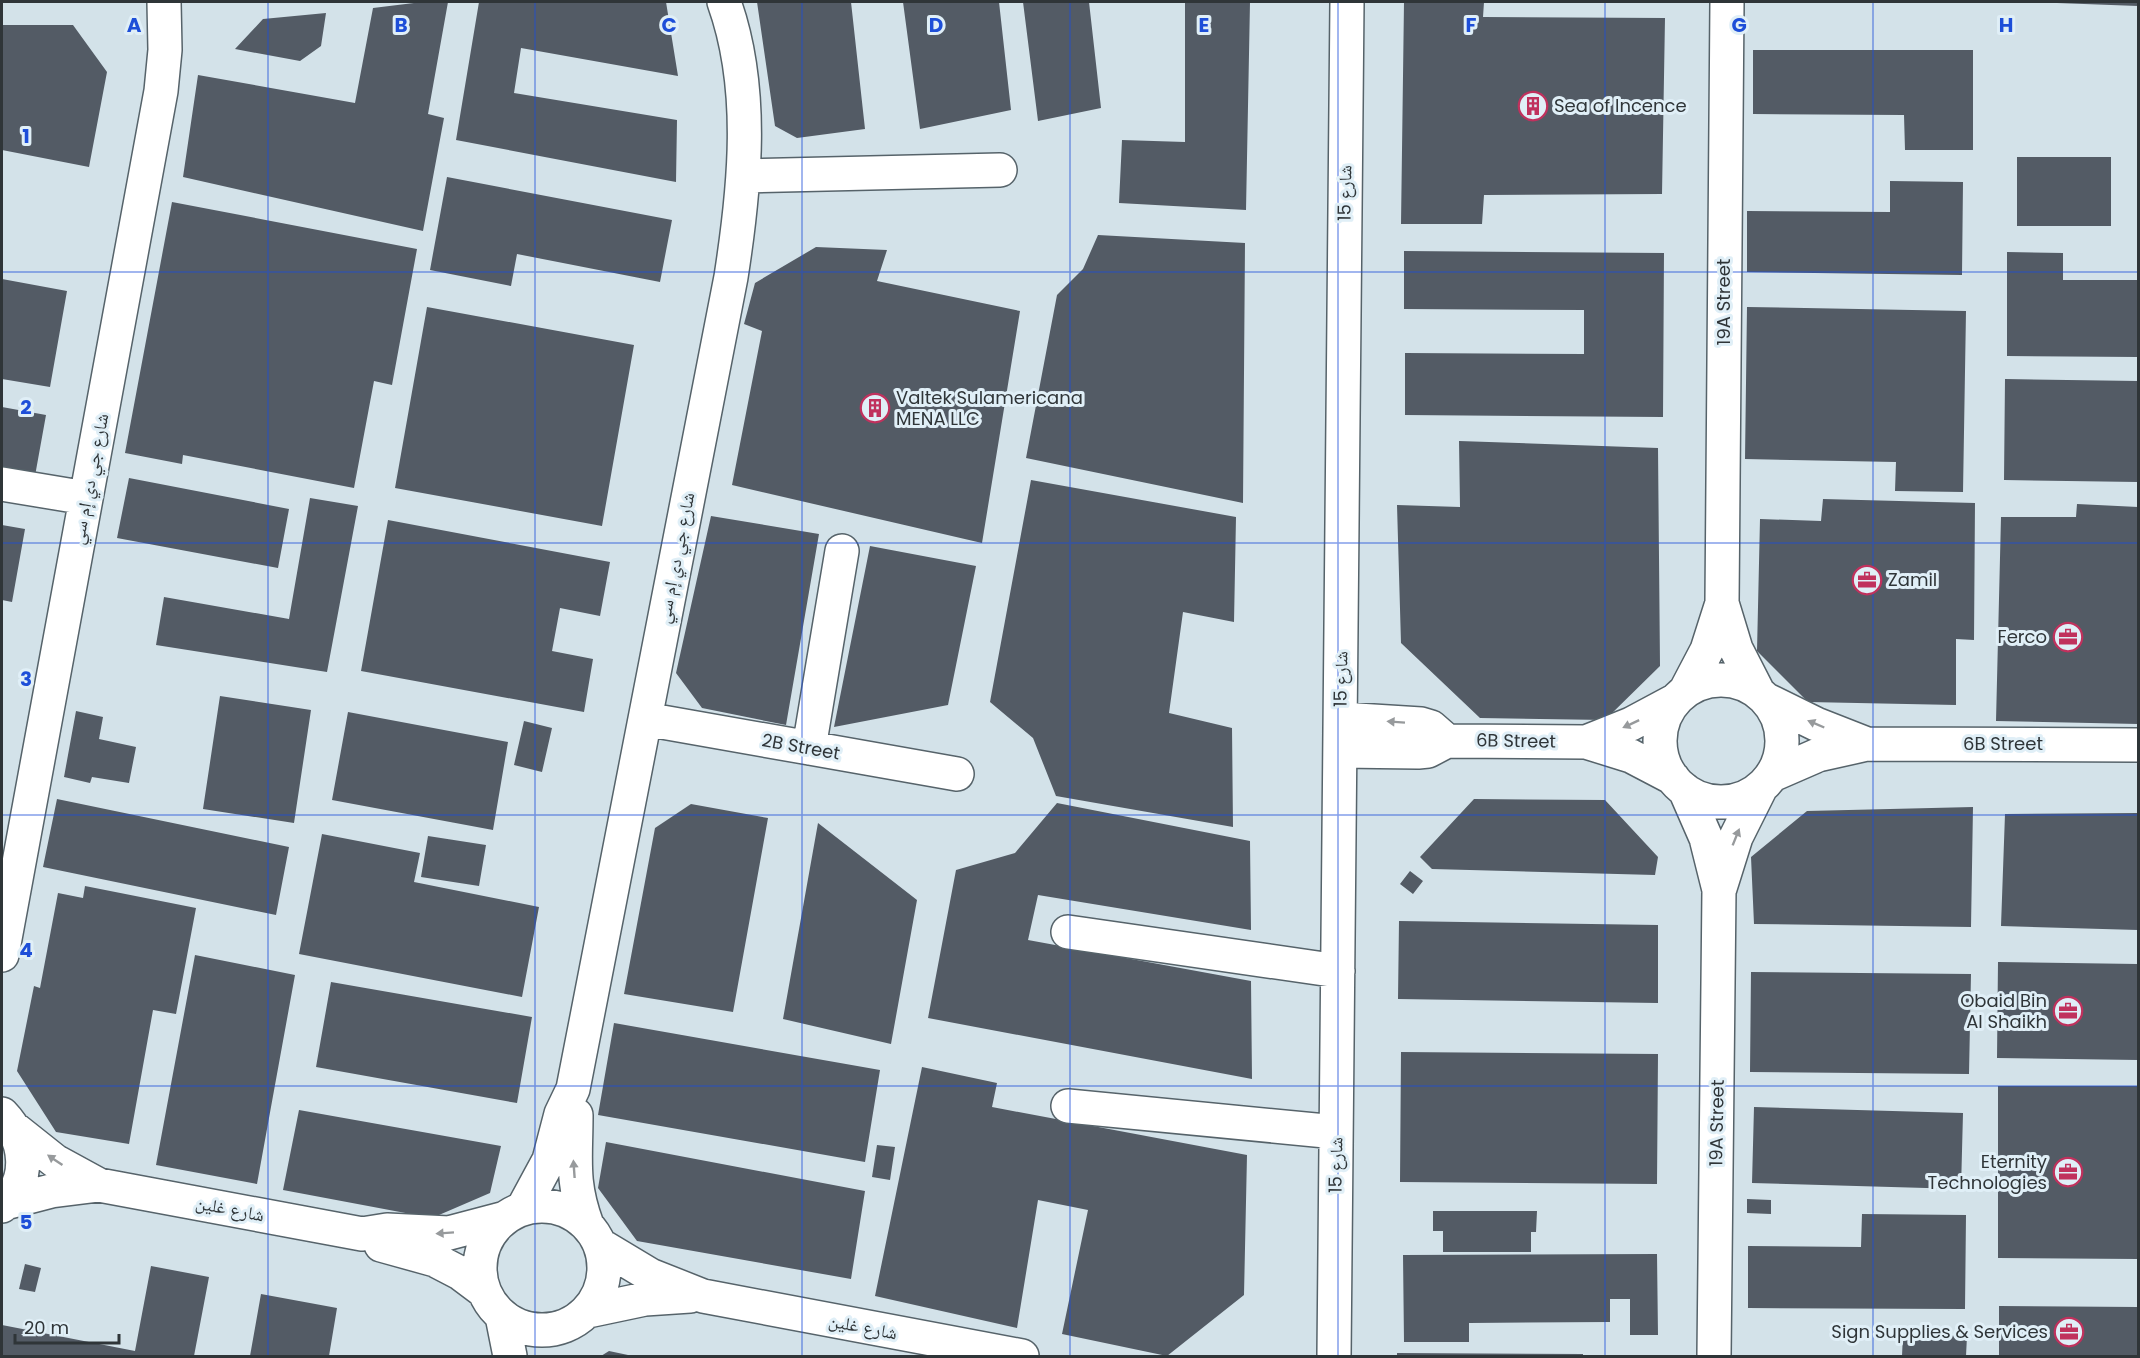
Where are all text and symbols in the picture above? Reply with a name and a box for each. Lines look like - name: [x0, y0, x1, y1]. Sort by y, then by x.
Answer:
- text: A: [127, 11, 142, 39]
- text: B: [394, 11, 408, 39]
- text: C: [661, 11, 677, 39]
- text: D: [929, 11, 943, 39]
- text: E: [1199, 11, 1209, 39]
- text: F: [1466, 11, 1477, 39]
- text: G: [1731, 11, 1747, 39]
- text: H: [1999, 11, 2013, 39]
- building icon: Sea of Incence: [1517, 90, 1549, 122]
- place label: Sea of Incence: [1554, 93, 1687, 118]
- text: 1: [22, 122, 30, 150]
- street label: شارع 15: [1332, 165, 1357, 221]
- street label: 19A Street: [1711, 259, 1736, 345]
- place label: Valtek Sulamericana MENA LLC: [896, 385, 1083, 431]
- building icon: Valtek Sulamericana MENA LLC: [859, 392, 891, 424]
- text: 2: [20, 393, 32, 421]
- street label: شارع جي دي إم سي: [65, 411, 117, 547]
- street label: شارع جي دي إم سي: [651, 490, 703, 626]
- office icon: Zamil: [1851, 564, 1883, 596]
- place label: Zamil: [1888, 567, 1937, 592]
- office icon: Ferco: [2052, 621, 2084, 653]
- place label: Ferco: [1998, 624, 2047, 649]
- street label: شارع 15: [1328, 651, 1353, 707]
- text: 3: [20, 665, 32, 693]
- one-way arrow: [1387, 718, 1406, 727]
- one-way arrow: [1622, 719, 1639, 728]
- one-way arrow: [1807, 719, 1825, 728]
- street label: 2B Street: [760, 727, 842, 766]
- street label: 6B Street: [1476, 727, 1556, 754]
- street label: 6B Street: [1963, 731, 2043, 756]
- one-way arrow: [1732, 828, 1741, 846]
- text: 4: [19, 936, 33, 964]
- place label: Obaid Bin Al Shaikh: [1960, 988, 2047, 1034]
- office icon: Obaid Bin Al Shaikh: [2052, 995, 2084, 1027]
- street label: 19A Street: [1703, 1079, 1730, 1167]
- street label: شارع 15: [1323, 1137, 1348, 1193]
- place label: Eternity Technologies: [1928, 1149, 2047, 1195]
- one-way arrow: [48, 1154, 64, 1166]
- office icon: Eternity Technologies: [2052, 1156, 2084, 1188]
- one-way arrow: [570, 1159, 579, 1178]
- street label: شارع غلين: [194, 1190, 267, 1227]
- text: 5: [20, 1208, 33, 1236]
- one-way arrow: [436, 1228, 455, 1238]
- scale bar: [15, 1307, 118, 1345]
- street label: شارع غلين: [827, 1308, 900, 1345]
- text: 20 m: [24, 1315, 69, 1340]
- office icon: Sign Supplies & Services: [2053, 1316, 2085, 1348]
- place label: Sign Supplies & Services: [1831, 1319, 2048, 1344]

